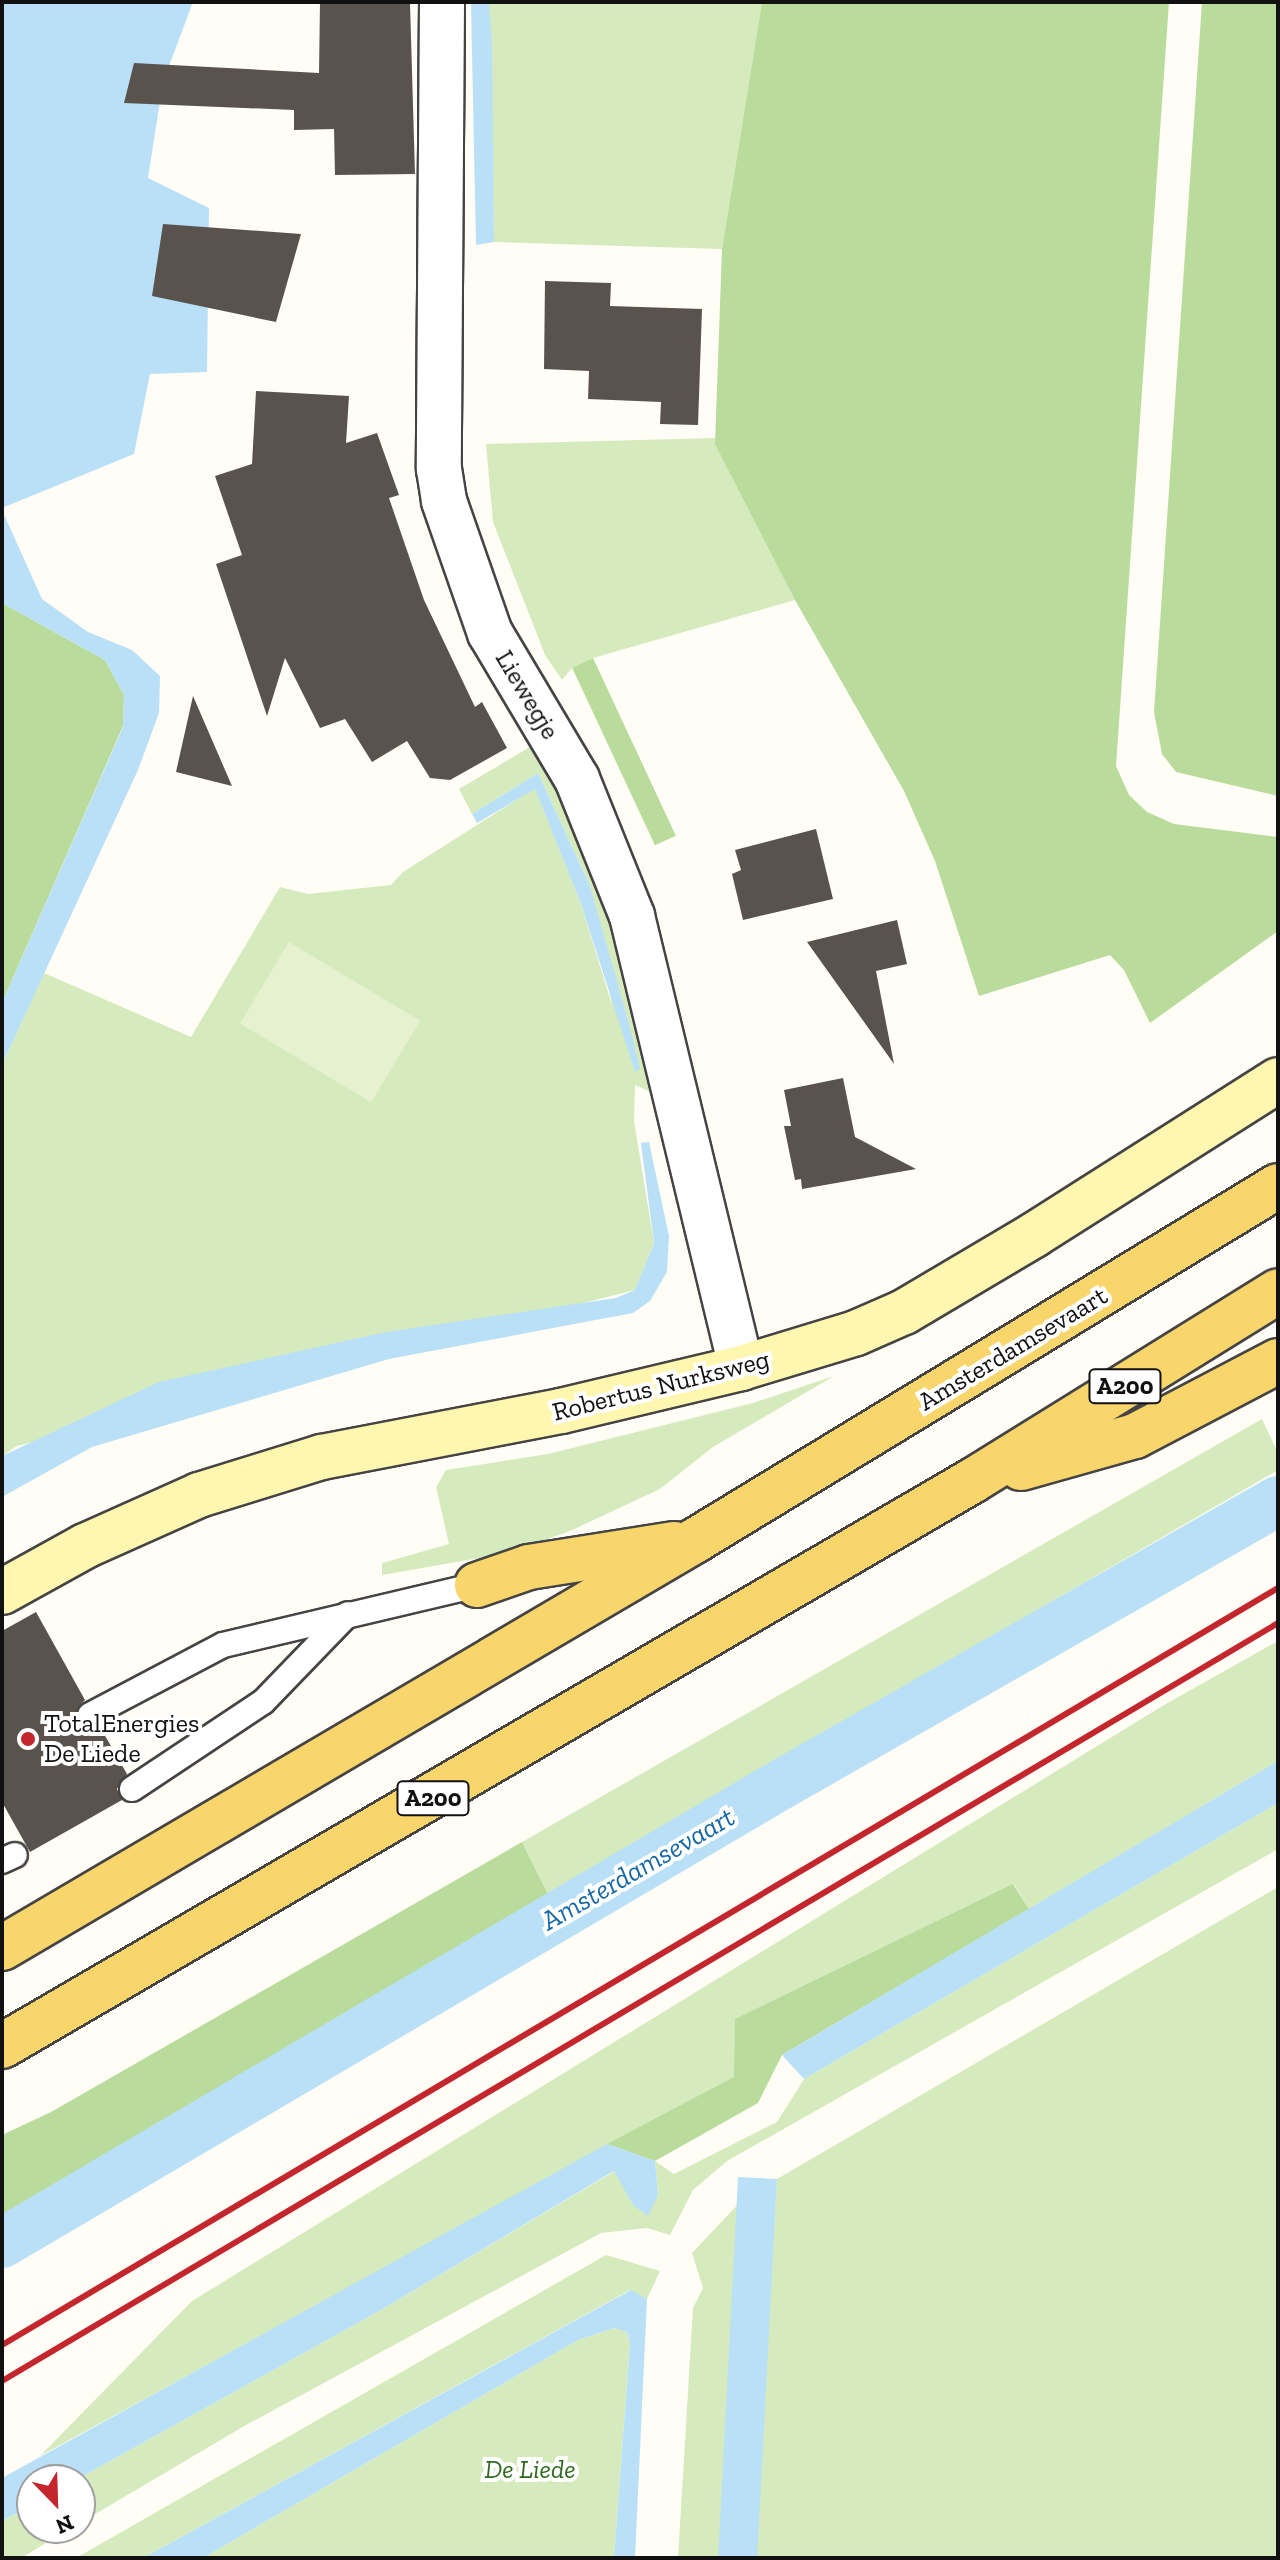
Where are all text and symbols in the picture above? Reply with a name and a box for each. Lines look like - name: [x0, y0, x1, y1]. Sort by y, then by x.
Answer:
- street label: Liewegje: [488, 645, 566, 745]
- street label: Amsterdamsevaart: [913, 1280, 1113, 1418]
- street label: Robertus Nurksweg: [549, 1344, 773, 1428]
- road number: A200: [1087, 1366, 1163, 1406]
- place label: TotalEnergies De Liede: [44, 1708, 199, 1770]
- marker: TotalEnergies De Liede: [19, 1730, 37, 1748]
- road number: A200: [395, 1778, 471, 1818]
- water label: Amsterdamsevaart: [535, 1800, 741, 1938]
- park label: De Liede: [484, 2454, 576, 2486]
- north arrow: [16, 2464, 96, 2544]
- text: N: [52, 2509, 78, 2540]

